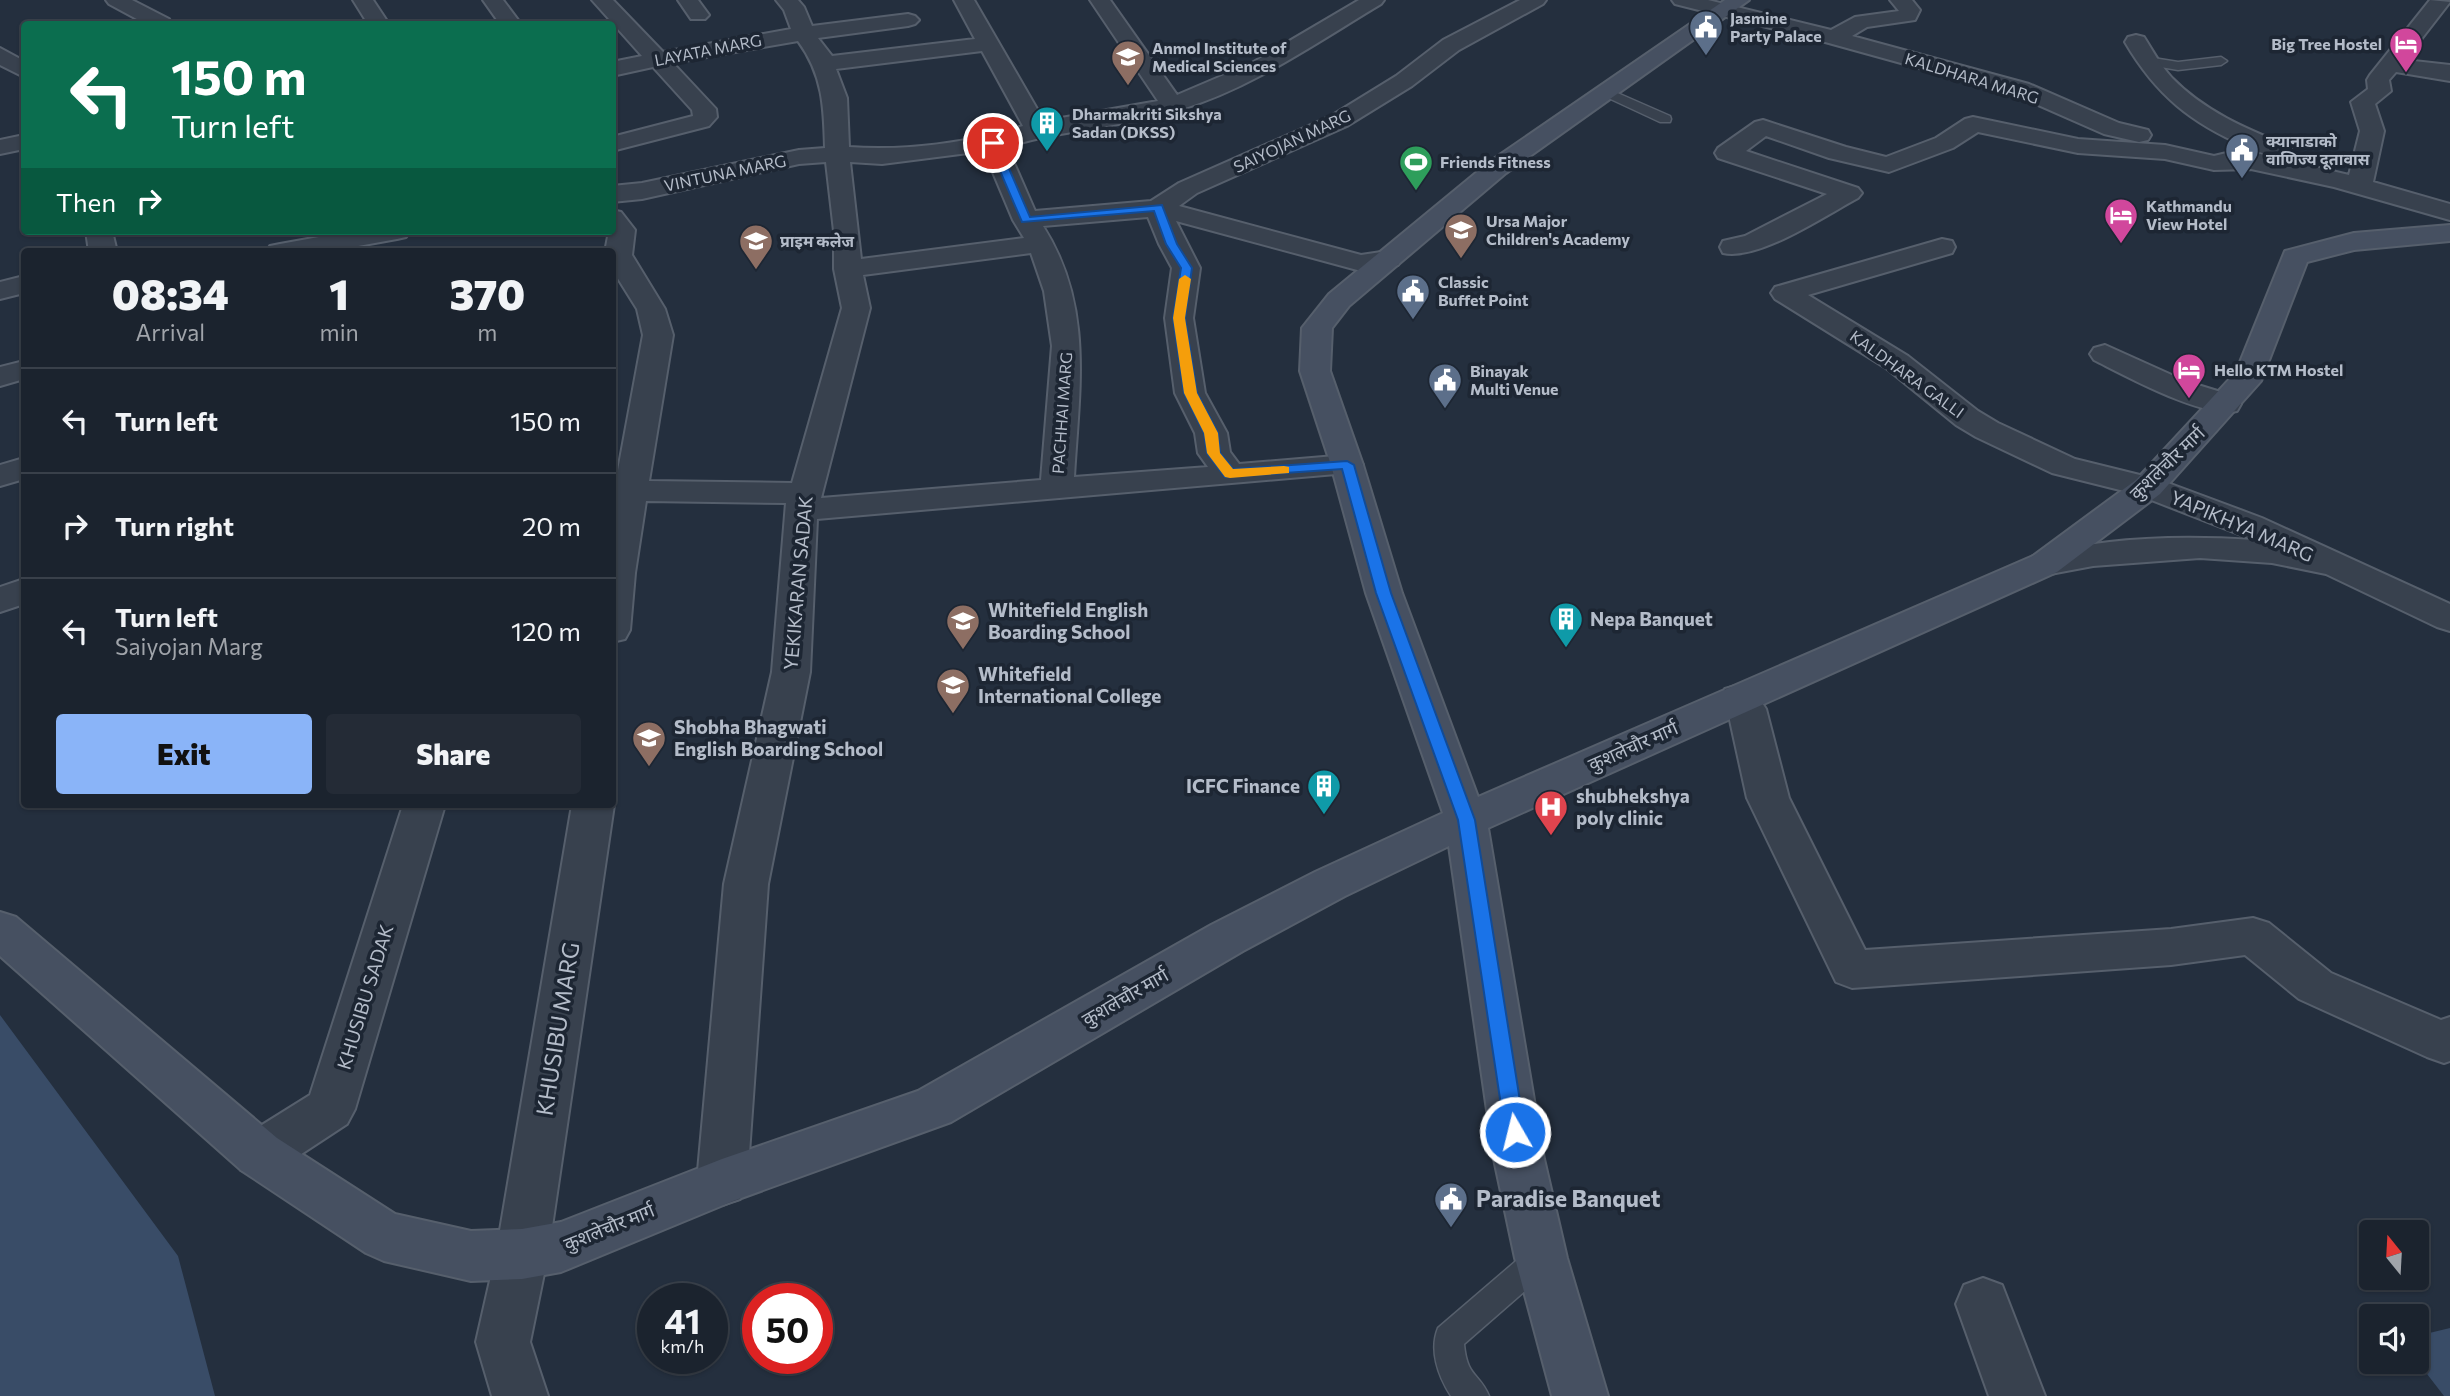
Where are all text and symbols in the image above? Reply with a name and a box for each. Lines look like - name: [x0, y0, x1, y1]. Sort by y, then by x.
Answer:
- public building icon: Jasmine Party Palace: [1687, 8, 1725, 57]
- place label: Jasmine Party Palace: [1730, 8, 1822, 45]
- hotel icon: Big Tree Hostel: [2387, 25, 2425, 74]
- street label: LAYATA MARG: [653, 30, 763, 69]
- place label: Big Tree Hostel: [2271, 34, 2382, 53]
- school or university icon: Anmol Institute of Medical Sciences: [1109, 38, 1147, 87]
- place label: Anmol Institute of Medical Sciences: [1152, 38, 1287, 75]
- text: 150 m: [171, 45, 306, 105]
- street label: KALDHARA MARG: [1903, 48, 2041, 107]
- icon: left: [56, 49, 147, 140]
- building icon: Dharmakriti Sikshya Sadan (DKSS): [1028, 104, 1066, 153]
- place label: Dharmakriti Sikshya Sadan (DKSS): [1072, 104, 1222, 141]
- text: Turn left: [171, 105, 295, 145]
- street label: SAIYOJAN MARG: [1230, 105, 1353, 176]
- pin: [963, 113, 1023, 173]
- icon: arrive: [974, 124, 1012, 162]
- public building icon: क्यानाडाको वाणिज्य दूतावास: [2223, 131, 2261, 180]
- place label: क्यानाडाको वाणिज्य दूतावास: [2266, 131, 2371, 170]
- sports icon: Friends Fitness: [1397, 143, 1435, 192]
- street label: VINTUNA MARG: [662, 150, 788, 195]
- place label: Friends Fitness: [1440, 152, 1551, 171]
- icon: right: [130, 182, 168, 220]
- text: Then: [56, 186, 116, 217]
- hotel icon: Kathmandu View Hotel: [2102, 196, 2140, 245]
- place label: Kathmandu View Hotel: [2146, 196, 2232, 233]
- school or university icon: Ursa Major Children's Academy: [1442, 211, 1480, 260]
- place label: Ursa Major Children's Academy: [1486, 211, 1630, 248]
- school or university icon: प्राइम कलेज: [737, 222, 775, 271]
- place label: प्राइम कलेज: [780, 231, 854, 250]
- text: 08:34: [112, 267, 229, 319]
- text: 1: [329, 267, 349, 319]
- text: 370: [450, 267, 525, 319]
- public building icon: Classic Buffet Point: [1394, 272, 1432, 321]
- place label: Classic Buffet Point: [1438, 272, 1529, 309]
- text: Arrival: [135, 318, 205, 346]
- text: min: [320, 318, 359, 346]
- text: m: [477, 318, 497, 346]
- street label: KALDHARA GALLI: [1847, 326, 1968, 421]
- hotel icon: Hello KTM Hostel: [2170, 351, 2208, 400]
- street label: PACHHAI MARG: [1048, 352, 1075, 474]
- place label: Hello KTM Hostel: [2214, 360, 2343, 379]
- public building icon: Binayak Multi Venue: [1426, 361, 1464, 410]
- place label: Binayak Multi Venue: [1470, 361, 1559, 398]
- icon: left: [56, 402, 94, 440]
- text: Turn left: [115, 405, 218, 436]
- text: 150 m: [510, 405, 581, 436]
- street label: कुशलेचौर मार्ग: [2124, 420, 2211, 506]
- street label: YAPIKHYA MARG: [2167, 485, 2317, 566]
- street label: YEKIKARAN SADAK: [778, 495, 817, 671]
- icon: right: [56, 507, 94, 545]
- text: Turn right: [115, 510, 234, 541]
- text: 20 m: [522, 510, 581, 541]
- place label: Whitefield English Boarding School: [988, 598, 1148, 643]
- building icon: Nepa Banquet: [1547, 600, 1585, 649]
- text: Turn left: [115, 601, 218, 632]
- school or university icon: Whitefield English Boarding School: [944, 602, 982, 651]
- place label: Nepa Banquet: [1590, 607, 1713, 630]
- icon: left: [56, 612, 94, 650]
- text: 120 m: [511, 615, 581, 646]
- text: Saiyojan Marg: [115, 632, 263, 660]
- place label: Whitefield International College: [978, 662, 1161, 707]
- school or university icon: Whitefield International College: [934, 666, 972, 715]
- button: Exit: [56, 714, 312, 794]
- button: Share: [326, 714, 581, 794]
- place label: Shobha Bhagwati English Boarding School: [674, 715, 883, 760]
- street label: कुशलेचौर मार्ग: [1584, 715, 1683, 777]
- school or university icon: Shobha Bhagwati English Boarding School: [630, 719, 668, 768]
- building icon: ICFC Finance: [1305, 767, 1343, 816]
- place label: ICFC Finance: [1186, 774, 1300, 797]
- place label: shubhekshya poly clinic: [1576, 784, 1690, 829]
- hospital icon: shubhekshya poly clinic: [1532, 788, 1570, 837]
- street label: KHUSIBU SADAK: [332, 921, 398, 1072]
- street label: KHUSIBU MARG: [529, 940, 585, 1118]
- street label: कुशलेचौर मार्ग: [1078, 962, 1174, 1032]
- position arrow: [1478, 1095, 1552, 1169]
- public building icon: Paradise Banquet: [1432, 1180, 1470, 1229]
- place label: Paradise Banquet: [1476, 1184, 1661, 1212]
- street label: कुशलेचौर मार्ग: [560, 1198, 659, 1257]
- north arrow: [2359, 1220, 2429, 1290]
- map controls: [2359, 1220, 2429, 1374]
- speed limit sign: 50: [742, 1283, 833, 1374]
- text: 41: [664, 1298, 701, 1341]
- button: sound: [2359, 1304, 2429, 1374]
- text: km/h: [661, 1335, 704, 1357]

